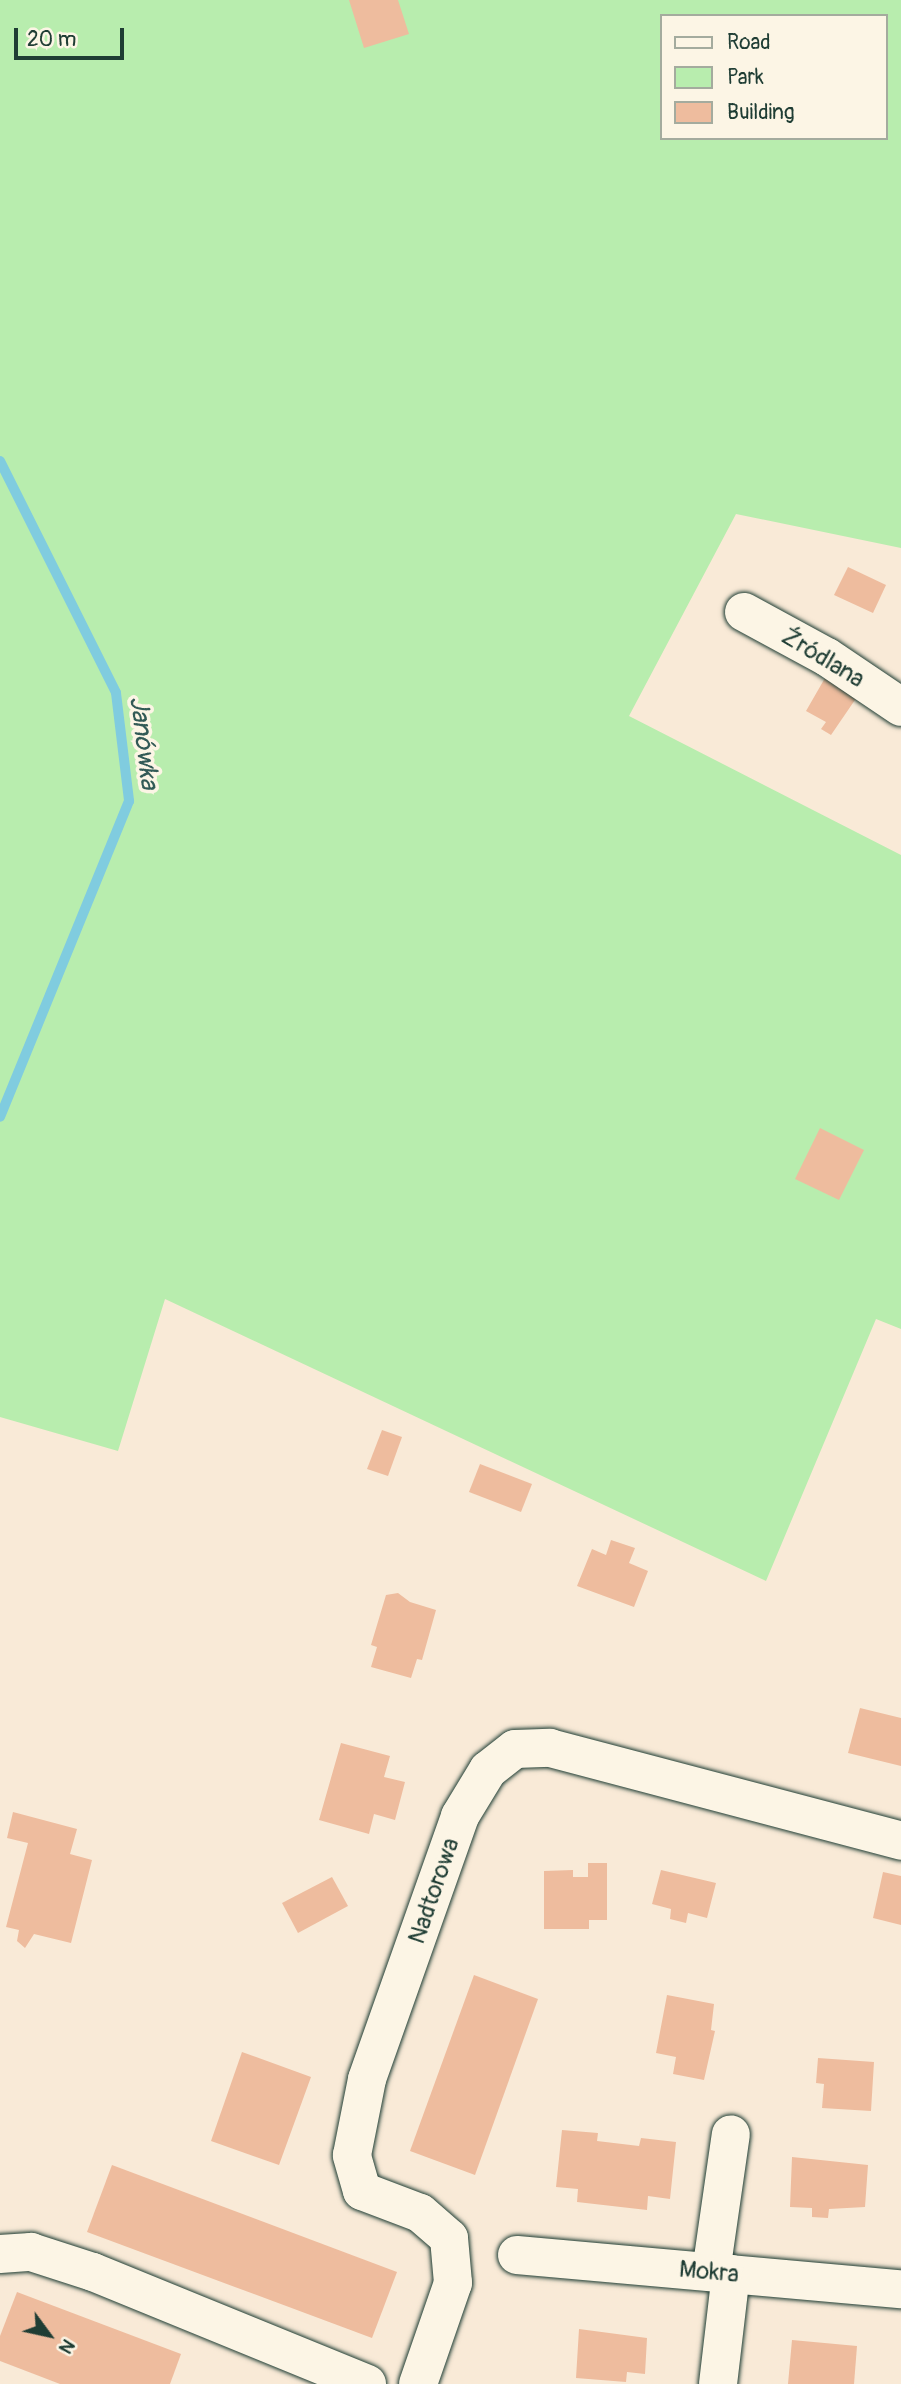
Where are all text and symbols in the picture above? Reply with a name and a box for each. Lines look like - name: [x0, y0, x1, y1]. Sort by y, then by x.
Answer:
- scale bar: [18, 14, 128, 58]
- legend: [660, 14, 887, 140]
- text: 20 m: [27, 26, 76, 53]
- text: Road: [727, 29, 771, 56]
- text: Park: [727, 64, 764, 91]
- text: Building: [727, 99, 794, 126]
- street label: Źródlana: [776, 622, 870, 694]
- water label: Janówka: [122, 695, 164, 791]
- street label: Nadtorowa: [403, 1834, 465, 1948]
- street label: Mokra: [678, 2255, 740, 2289]
- north arrow: [14, 2300, 84, 2370]
- text: N: [53, 2335, 80, 2358]

